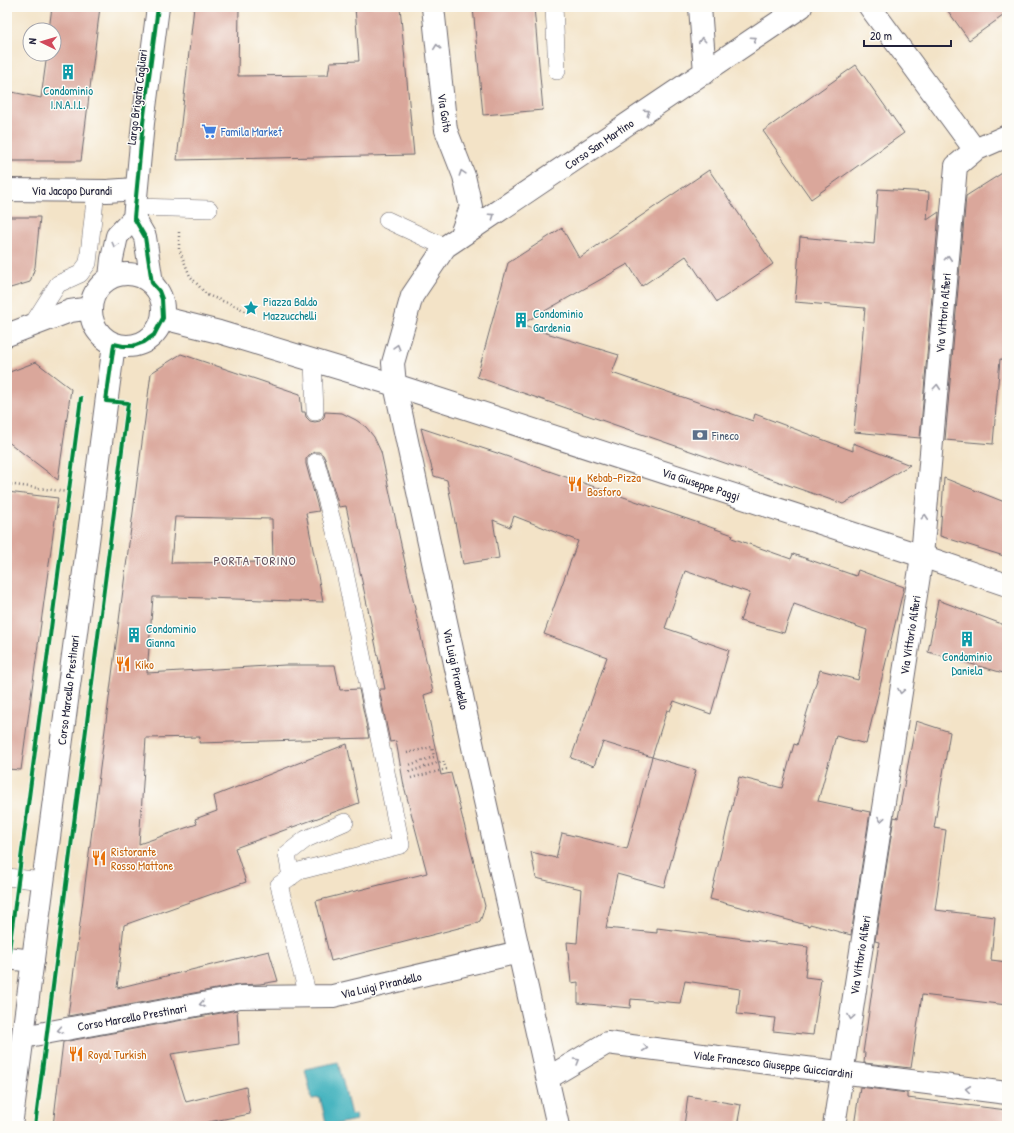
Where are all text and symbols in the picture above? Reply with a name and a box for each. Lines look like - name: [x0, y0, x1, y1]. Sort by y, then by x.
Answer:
- north arrow: [22, 22, 62, 62]
- scale bar: [864, 22, 951, 48]
- text: 20 m: [870, 27, 892, 44]
- text: N: [25, 37, 39, 45]
- one-way arrow: [698, 37, 707, 43]
- one-way arrow: [750, 37, 757, 44]
- one-way arrow: [433, 44, 442, 50]
- street label: Largo Brigata Cagliari: [123, 48, 151, 146]
- building icon: Condominio I.N.A.I.L.: [59, 63, 77, 81]
- place label: Condominio I.N.A.I.L.: [43, 82, 93, 113]
- street label: Via Goito: [434, 92, 456, 134]
- one-way arrow: [642, 110, 649, 117]
- street label: Corso San Martino: [561, 114, 637, 173]
- supermarket icon: Famila Market: [200, 122, 218, 140]
- place label: Famila Market: [220, 123, 283, 140]
- one-way arrow: [459, 170, 467, 177]
- street label: Via Jacopo Durandi: [32, 182, 112, 199]
- one-way arrow: [488, 213, 495, 221]
- one-way arrow: [112, 242, 120, 248]
- one-way arrow: [943, 255, 952, 261]
- street label: Via Vittorio Alfieri: [931, 272, 955, 354]
- place label: Piazza Baldo Mazzucchelli: [263, 293, 318, 324]
- place icon: Piazza Baldo Mazzucchelli: [242, 299, 260, 317]
- place label: Condominio Gardenia: [533, 305, 583, 336]
- building icon: Condominio Gardenia: [512, 311, 530, 329]
- one-way arrow: [392, 344, 401, 351]
- one-way arrow: [932, 384, 941, 390]
- bank icon: Fineco: [691, 426, 709, 444]
- place label: Fineco: [711, 427, 739, 444]
- street label: Via Giuseppe Paggi: [660, 463, 742, 505]
- place label: Kebab-Pizza Bosforo: [587, 469, 641, 500]
- restaurant icon: Kebab-Pizza Bosforo: [566, 475, 584, 493]
- one-way arrow: [920, 514, 929, 520]
- district label: PORTA TORINO: [213, 551, 297, 569]
- street label: Via Vittorio Alfieri: [895, 594, 925, 676]
- place label: Condominio Gianna: [146, 620, 196, 651]
- building icon: Condominio Gianna: [125, 626, 143, 644]
- street label: Via Luigi Pirandello: [439, 627, 473, 711]
- building icon: Condominio Daniela: [958, 630, 976, 648]
- street label: Corso Marcello Prestinari: [53, 634, 83, 746]
- place label: Condominio Daniela: [942, 648, 992, 679]
- restaurant icon: Kiko: [114, 655, 132, 673]
- place label: Kiko: [135, 656, 154, 673]
- one-way arrow: [897, 688, 906, 694]
- one-way arrow: [877, 816, 886, 823]
- place label: Ristorante Rosso Mattone: [111, 843, 173, 874]
- restaurant icon: Ristorante Rosso Mattone: [90, 849, 108, 867]
- street label: Via Vittorio Alfieri: [845, 914, 875, 996]
- street label: Via Luigi Pirandello: [339, 967, 423, 1003]
- street label: Corso Marcello Prestinari: [76, 999, 188, 1035]
- one-way arrow: [199, 999, 205, 1008]
- one-way arrow: [847, 1014, 856, 1020]
- one-way arrow: [57, 1025, 63, 1034]
- one-way arrow: [642, 1043, 648, 1052]
- restaurant icon: Royal Turkish: [67, 1045, 85, 1063]
- place label: Royal Turkish: [88, 1046, 146, 1063]
- street label: Viale Francesco Giuseppe Guicciardini: [692, 1046, 854, 1082]
- one-way arrow: [573, 1058, 580, 1065]
- one-way arrow: [965, 1084, 971, 1093]

